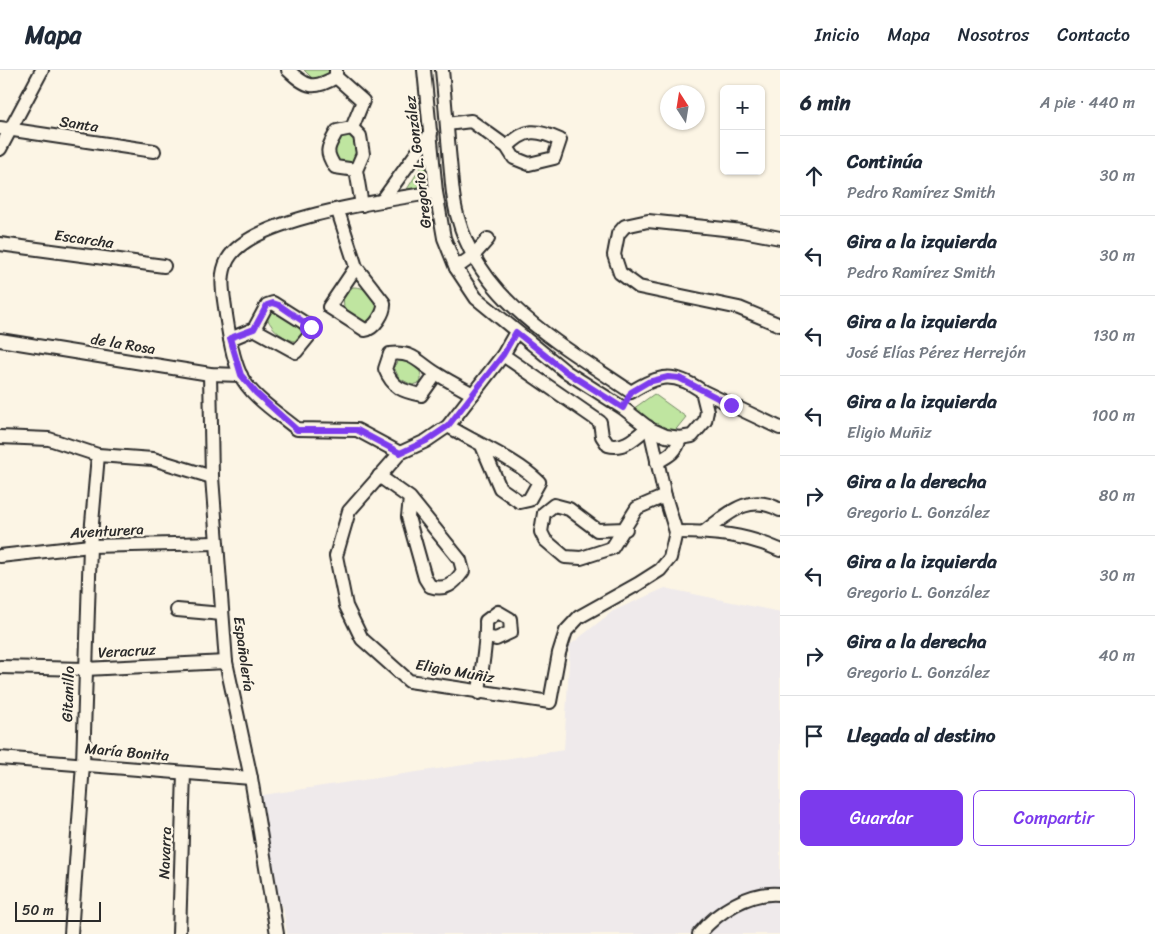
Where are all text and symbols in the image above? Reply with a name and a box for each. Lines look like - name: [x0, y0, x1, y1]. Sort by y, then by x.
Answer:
- text: Mapa: [25, 14, 81, 56]
- text: Inicio: [815, 19, 860, 51]
- text: Mapa: [888, 19, 930, 51]
- text: Nosotros: [958, 19, 1029, 51]
- text: Contacto: [1057, 19, 1130, 51]
- text: 6 min: [800, 84, 851, 122]
- north arrow: [660, 85, 705, 130]
- map controls: [720, 85, 765, 175]
- button: +: [720, 85, 765, 130]
- text: A pie · 440 m: [1040, 88, 1135, 117]
- street label: Gregorio L. González: [397, 93, 439, 230]
- street label: Santa: [58, 108, 101, 140]
- button: −: [720, 130, 765, 175]
- text: Continúa: [847, 145, 922, 178]
- text: 30 m: [1100, 161, 1135, 190]
- icon: ahead: [800, 162, 828, 190]
- text: Pedro Ramírez Smith: [847, 178, 995, 207]
- street label: Escarcha: [53, 222, 116, 256]
- text: Gira a la izquierda: [847, 225, 997, 258]
- text: 30 m: [1100, 241, 1135, 270]
- icon: left: [800, 242, 828, 270]
- text: Pedro Ramírez Smith: [847, 258, 995, 287]
- text: Gira a la izquierda: [847, 305, 997, 338]
- route start: [300, 316, 323, 339]
- text: 130 m: [1093, 321, 1135, 350]
- icon: left: [800, 322, 828, 350]
- street label: de la Rosa: [89, 326, 158, 362]
- text: José Elías Pérez Herrejón: [847, 338, 1026, 367]
- text: Gira a la izquierda: [847, 385, 997, 418]
- route end: [720, 394, 743, 417]
- text: 100 m: [1091, 401, 1135, 430]
- icon: left: [800, 402, 828, 430]
- text: Eligio Muñiz: [847, 418, 932, 447]
- text: Gira a la derecha: [847, 465, 986, 498]
- text: 80 m: [1099, 481, 1135, 510]
- icon: right: [800, 482, 828, 510]
- text: Gregorio L. González: [847, 498, 990, 527]
- street label: Aventurera: [68, 516, 145, 546]
- text: Gira a la izquierda: [847, 545, 997, 578]
- text: 30 m: [1100, 561, 1135, 590]
- icon: left: [800, 562, 828, 590]
- text: Gregorio L. González: [847, 578, 990, 607]
- street label: Españolería: [226, 615, 262, 694]
- text: Gira a la derecha: [847, 625, 986, 658]
- street label: Veracruz: [97, 636, 157, 665]
- text: 40 m: [1098, 641, 1135, 670]
- icon: right: [800, 642, 828, 670]
- street label: Eligio Muñiz: [414, 651, 497, 691]
- text: Gregorio L. González: [847, 658, 990, 687]
- street label: Gitanillo: [54, 665, 82, 722]
- text: Llegada al destino: [847, 719, 996, 752]
- icon: arrive: [800, 722, 828, 750]
- street label: María Bonita: [84, 735, 171, 769]
- button: Guardar: [800, 790, 963, 846]
- button: Compartir: [973, 790, 1135, 846]
- street label: Navarra: [151, 826, 179, 880]
- text: 50 m: [22, 898, 54, 923]
- scale bar: [15, 899, 101, 922]

